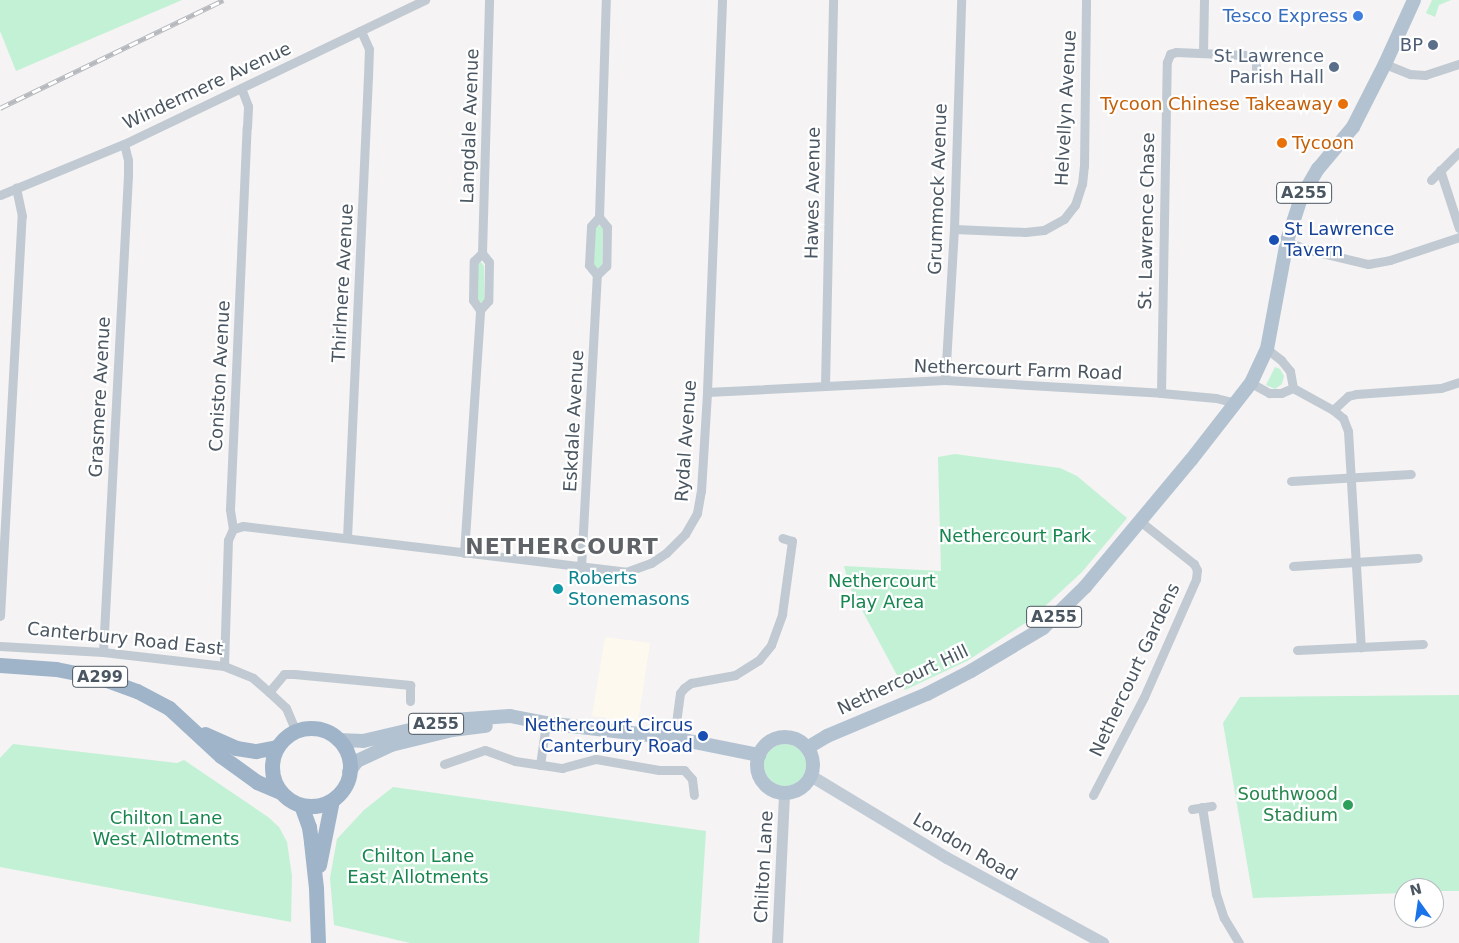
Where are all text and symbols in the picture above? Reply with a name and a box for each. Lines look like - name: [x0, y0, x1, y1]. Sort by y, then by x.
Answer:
- place label: Tesco Express: [1223, 5, 1348, 27]
- marker: Tesco Express: [1352, 10, 1364, 22]
- street label: Helvellyn Avenue: [1051, 30, 1081, 186]
- place label: BP: [1400, 34, 1423, 56]
- street label: Windermere Avenue: [120, 38, 294, 134]
- marker: BP: [1427, 39, 1439, 51]
- place label: St Lawrence Parish Hall: [1214, 46, 1324, 88]
- street label: Langdale Avenue: [457, 48, 483, 204]
- marker: St Lawrence Parish Hall: [1328, 61, 1340, 73]
- place label: Tycoon Chinese Takeaway: [1100, 93, 1333, 115]
- marker: Tycoon Chinese Takeaway: [1337, 98, 1349, 110]
- street label: Grummock Avenue: [924, 103, 952, 275]
- street label: Hawes Avenue: [801, 127, 825, 259]
- street label: St. Lawrence Chase: [1135, 132, 1159, 310]
- place label: Tycoon: [1292, 132, 1354, 154]
- marker: Tycoon: [1276, 137, 1288, 149]
- road number: A255: [1275, 180, 1333, 207]
- street label: Thirlmere Avenue: [328, 203, 358, 363]
- place label: St Lawrence Tavern: [1284, 219, 1394, 262]
- marker: St Lawrence Tavern: [1268, 234, 1280, 246]
- street label: Coniston Avenue: [205, 300, 235, 452]
- street label: Grasmere Avenue: [85, 316, 115, 478]
- street label: Eskdale Avenue: [559, 349, 589, 493]
- street label: Nethercourt Farm Road: [913, 356, 1123, 384]
- street label: Rydal Avenue: [671, 379, 701, 503]
- park label: Nethercourt Park: [939, 525, 1091, 547]
- district label: NETHERCOURT: [464, 534, 660, 560]
- place label: Roberts Stonemasons: [568, 568, 690, 610]
- park label: Nethercourt Play Area: [828, 571, 936, 614]
- street label: Nethercourt Gardens: [1085, 580, 1185, 760]
- marker: Roberts Stonemasons: [552, 583, 564, 595]
- road number: A255: [1025, 604, 1083, 630]
- street label: Canterbury Road East: [26, 618, 224, 660]
- street label: Nethercourt Hill: [834, 640, 972, 720]
- road number: A299: [71, 664, 129, 690]
- road number: A255: [407, 711, 465, 738]
- place label: Nethercourt Circus Canterbury Road: [524, 715, 693, 758]
- marker: Nethercourt Circus Canterbury Road: [697, 730, 709, 742]
- place label: Southwood Stadium: [1238, 784, 1338, 826]
- marker: Southwood Stadium: [1342, 799, 1354, 811]
- park label: Chilton Lane West Allotments: [93, 808, 239, 851]
- street label: London Road: [909, 808, 1021, 886]
- street label: Chilton Lane: [750, 810, 778, 924]
- park label: Chilton Lane East Allotments: [347, 846, 489, 889]
- north arrow: [1394, 878, 1444, 928]
- text: N: [1408, 880, 1423, 899]

